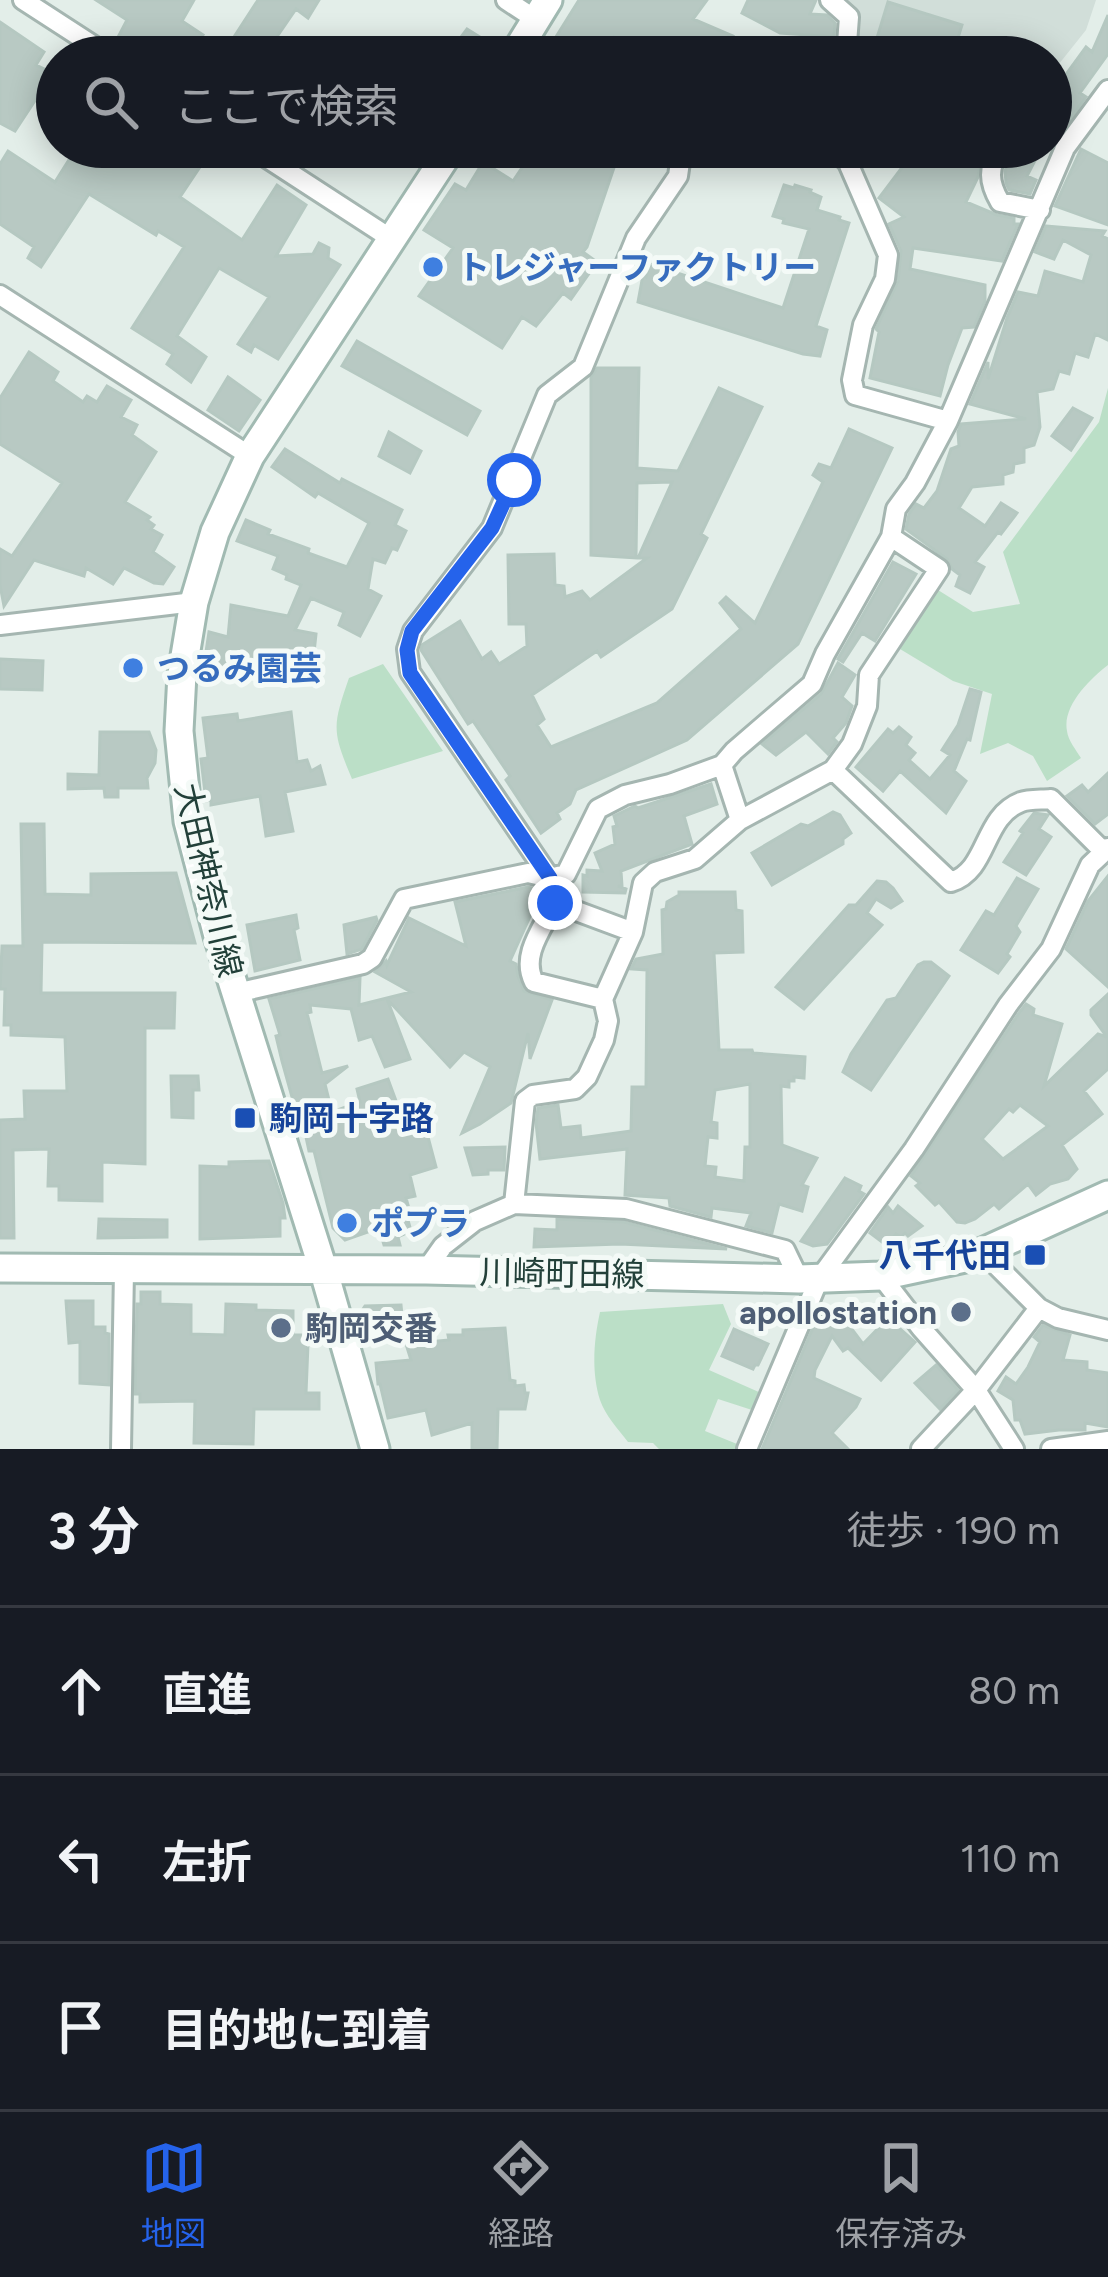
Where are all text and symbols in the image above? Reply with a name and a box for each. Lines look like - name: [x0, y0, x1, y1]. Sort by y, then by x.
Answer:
- search box: [36, 36, 1072, 168]
- icon: search: [78, 69, 144, 135]
- text: ここで検索: [174, 79, 399, 133]
- place label: トレジャーファクトリー: [457, 248, 816, 287]
- marker: トレジャーファクトリー: [420, 254, 446, 280]
- route start: [487, 453, 541, 507]
- place label: つるみ園芸: [157, 649, 322, 688]
- marker: つるみ園芸: [120, 655, 146, 681]
- street label: 大田神奈川線: [167, 779, 250, 981]
- route end: [528, 876, 582, 930]
- place label: 駒岡十字路: [269, 1099, 434, 1138]
- marker: 駒岡十字路: [232, 1105, 258, 1131]
- place label: ポプラ: [371, 1204, 470, 1243]
- marker: ポプラ: [334, 1210, 360, 1236]
- place label: 八千代田: [879, 1236, 1011, 1275]
- marker: 八千代田: [1022, 1242, 1048, 1268]
- street label: 川崎町田線: [479, 1253, 645, 1294]
- place label: apollostation: [739, 1293, 937, 1332]
- marker: apollostation: [948, 1299, 974, 1325]
- place label: 駒岡交番: [305, 1309, 437, 1348]
- marker: 駒岡交番: [268, 1315, 294, 1341]
- text: 3 分: [48, 1501, 140, 1562]
- text: 徒歩 · 190 m: [847, 1507, 1060, 1554]
- icon: ahead: [48, 1658, 114, 1724]
- text: 直進: [162, 1667, 252, 1721]
- text: 80 m: [968, 1667, 1060, 1714]
- icon: left: [48, 1826, 114, 1892]
- text: 左折: [162, 1835, 252, 1889]
- text: 110 m: [960, 1835, 1060, 1882]
- icon: arrive: [48, 1994, 114, 2060]
- text: 目的地に到着: [162, 2003, 432, 2057]
- tab: 地図: [141, 2135, 207, 2255]
- tab: 経路: [488, 2135, 554, 2255]
- tab: 保存済み: [835, 2135, 967, 2255]

